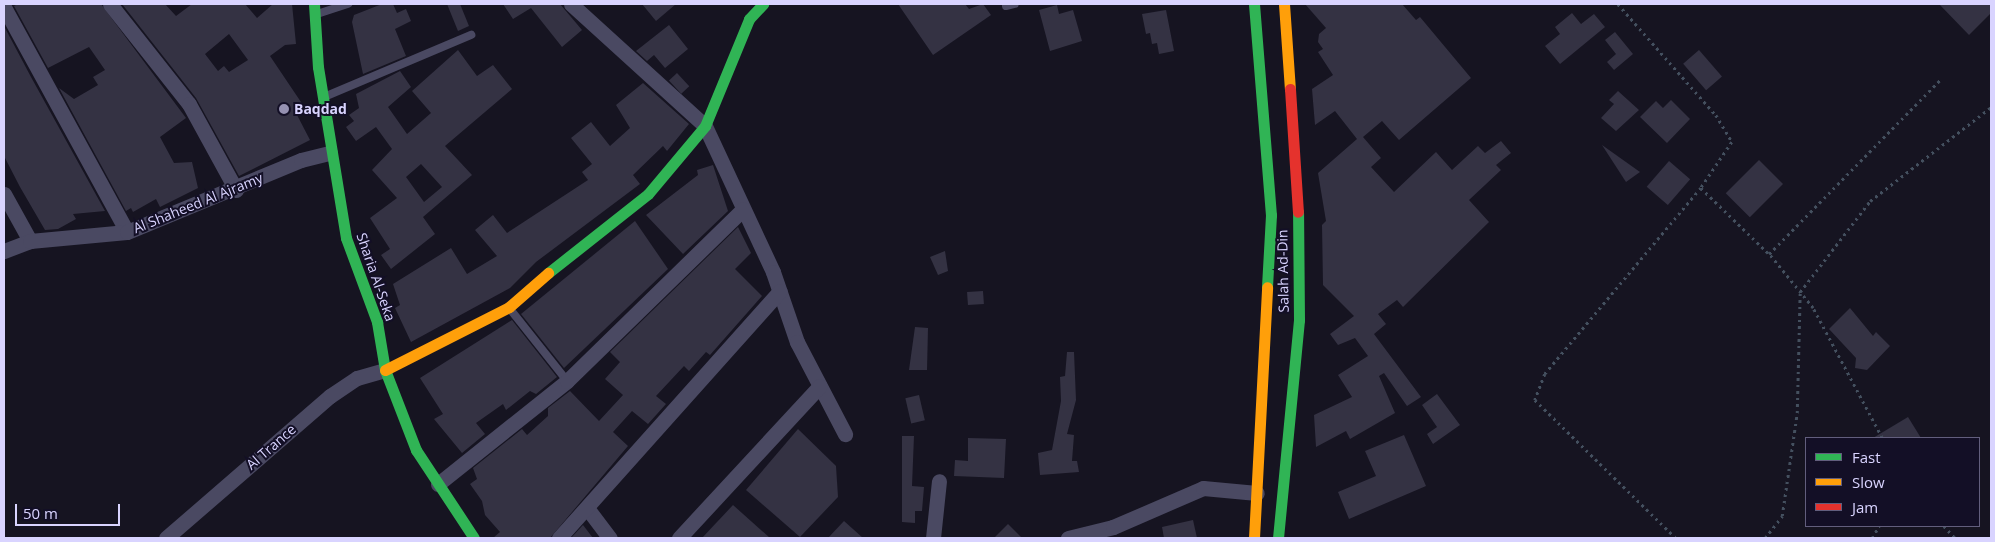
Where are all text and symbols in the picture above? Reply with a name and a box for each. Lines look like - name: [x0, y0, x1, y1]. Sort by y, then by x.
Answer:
- place label: Baqdad: [294, 101, 347, 117]
- marker: Baqdad: [278, 103, 290, 115]
- street label: Al Shaheed Al Ajramy: [131, 169, 265, 237]
- street label: Salah Ad-Din: [1274, 229, 1292, 313]
- street label: Sharia Al-Seka: [353, 231, 399, 323]
- street label: Al Trance: [243, 421, 299, 473]
- legend: [1805, 437, 1980, 527]
- text: Fast: [1852, 447, 1881, 467]
- text: Slow: [1852, 472, 1885, 492]
- scale bar: [18, 494, 122, 526]
- text: Jam: [1852, 497, 1878, 517]
- text: 50 m: [23, 503, 58, 523]

